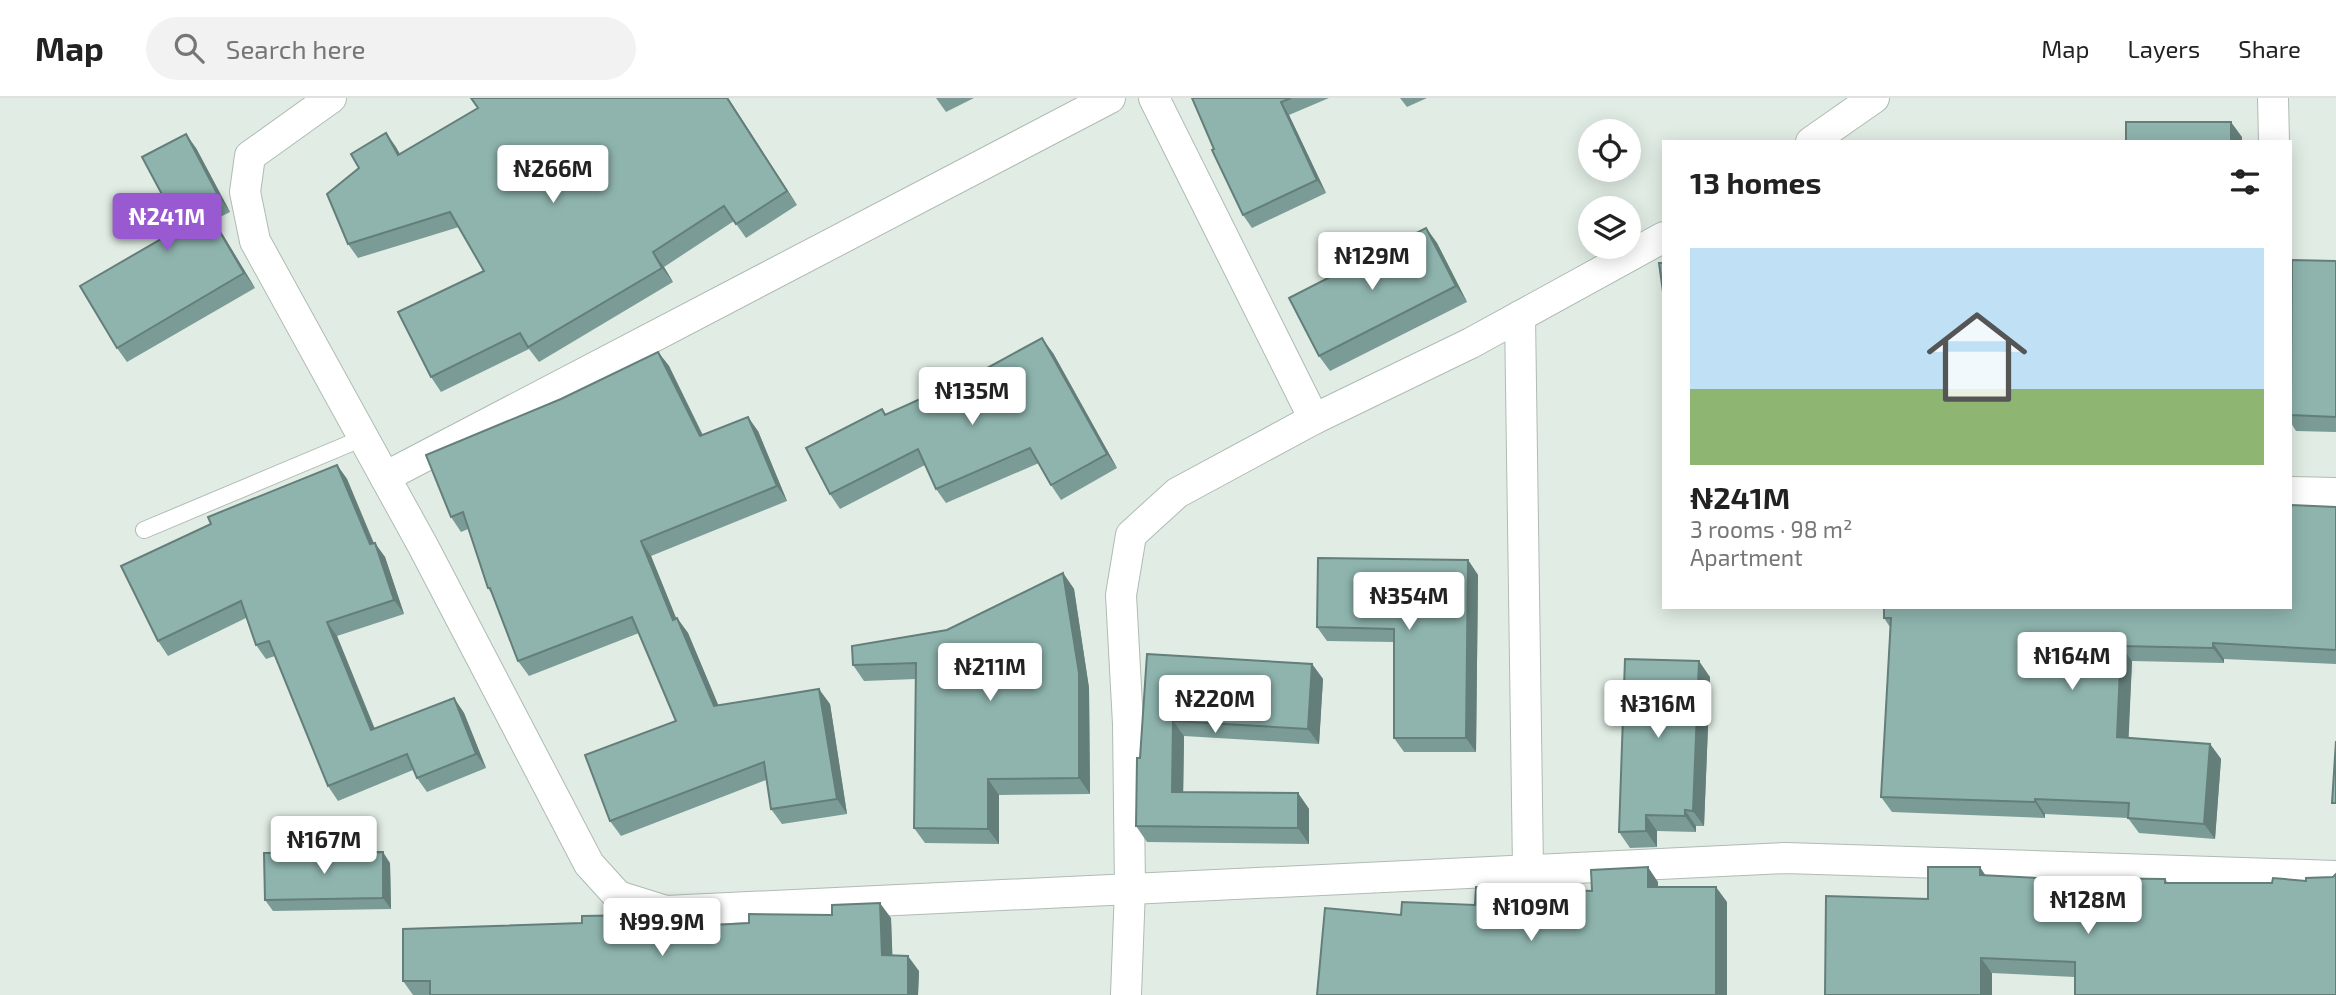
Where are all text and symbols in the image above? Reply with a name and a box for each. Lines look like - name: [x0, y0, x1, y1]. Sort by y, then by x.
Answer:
- search box: [146, 17, 636, 80]
- text: Map: [35, 28, 104, 68]
- icon: search: [170, 29, 208, 67]
- text: Search here: [226, 33, 365, 64]
- text: Map: [2041, 34, 2089, 63]
- text: Layers: [2127, 34, 2200, 63]
- text: Share: [2238, 34, 2301, 63]
- map controls: [1578, 119, 1641, 259]
- button: locate: [1578, 119, 1641, 182]
- pin: ₦266M: [504, 146, 602, 205]
- text: ₦266M: [513, 154, 593, 182]
- icon: filters: [2226, 163, 2264, 201]
- text: 13 homes: [1690, 164, 1821, 200]
- pin: ₦241M: [118, 194, 216, 253]
- button: layers: [1578, 196, 1641, 259]
- text: ₦241M: [129, 202, 205, 230]
- pin: ₦129M: [1323, 232, 1421, 292]
- text: ₦129M: [1334, 241, 1410, 269]
- icon: home: [1914, 294, 2040, 420]
- pin: ₦135M: [923, 368, 1021, 427]
- text: ₦135M: [935, 376, 1009, 404]
- text: ₦241M: [1690, 479, 1790, 515]
- text: 3 rooms · 98 m²: [1690, 515, 1852, 543]
- text: Apartment: [1690, 543, 1803, 571]
- pin: ₦354M: [1360, 573, 1458, 632]
- text: ₦354M: [1369, 581, 1449, 609]
- pin: ₦164M: [2023, 632, 2121, 692]
- text: ₦164M: [2034, 641, 2110, 669]
- pin: ₦211M: [941, 644, 1039, 703]
- text: ₦211M: [954, 652, 1026, 680]
- pin: ₦220M: [1166, 676, 1264, 735]
- pin: ₦316M: [1609, 680, 1707, 740]
- text: ₦220M: [1175, 684, 1255, 712]
- text: ₦316M: [1620, 689, 1696, 717]
- pin: ₦167M: [275, 816, 373, 876]
- text: ₦167M: [287, 825, 361, 853]
- pin: ₦128M: [2039, 876, 2137, 936]
- pin: ₦109M: [1482, 884, 1580, 943]
- text: ₦128M: [2050, 885, 2126, 913]
- text: ₦109M: [1493, 892, 1569, 920]
- pin: ₦99.9M: [605, 898, 719, 958]
- text: ₦99.9M: [619, 907, 705, 935]

